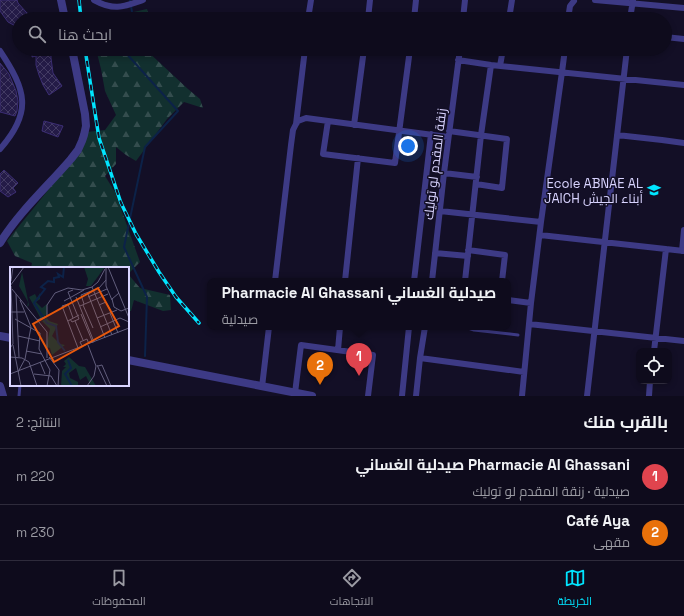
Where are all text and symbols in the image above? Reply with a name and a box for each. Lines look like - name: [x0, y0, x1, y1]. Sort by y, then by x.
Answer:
- search box: [12, 12, 672, 56]
- icon: search: [26, 23, 48, 45]
- text: ابحث هنا: [58, 25, 112, 44]
- street label: زنقة المقدم لو توليك: [420, 107, 451, 221]
- your location: [398, 136, 418, 156]
- place label: Ecole ABNAE AL JAICH أبناء الجيش: [544, 175, 644, 207]
- school or university icon: Ecole ABNAE AL JAICH أبناء الجيش: [646, 182, 662, 198]
- inset map: [10, 267, 129, 386]
- popup: [207, 278, 511, 330]
- text: Pharmacie Al Ghassani صيدلية الغساني: [222, 283, 496, 302]
- text: صيدلية: [222, 311, 258, 328]
- pin: 1: [346, 343, 372, 376]
- map controls: [636, 348, 672, 384]
- button: locate: [636, 348, 672, 384]
- pin: 2: [307, 352, 333, 385]
- text: بالقرب منك: [583, 411, 668, 433]
- text: النتائج: 2: [16, 414, 61, 431]
- text: Pharmacie Al Ghassani صيدلية الغساني: [356, 455, 630, 474]
- text: 220 m: [16, 468, 55, 485]
- text: 1: [652, 468, 658, 485]
- text: صيدلية · زنقة المقدم لو توليك: [472, 483, 630, 500]
- text: Café Aya: [566, 511, 630, 530]
- text: 230 m: [16, 524, 55, 541]
- text: 2: [651, 524, 659, 541]
- text: مقهى: [593, 534, 630, 551]
- tab: المحفوظات: [92, 567, 146, 611]
- tab: الاتجاهات: [330, 567, 373, 611]
- tab: الخريطة: [558, 567, 592, 611]

